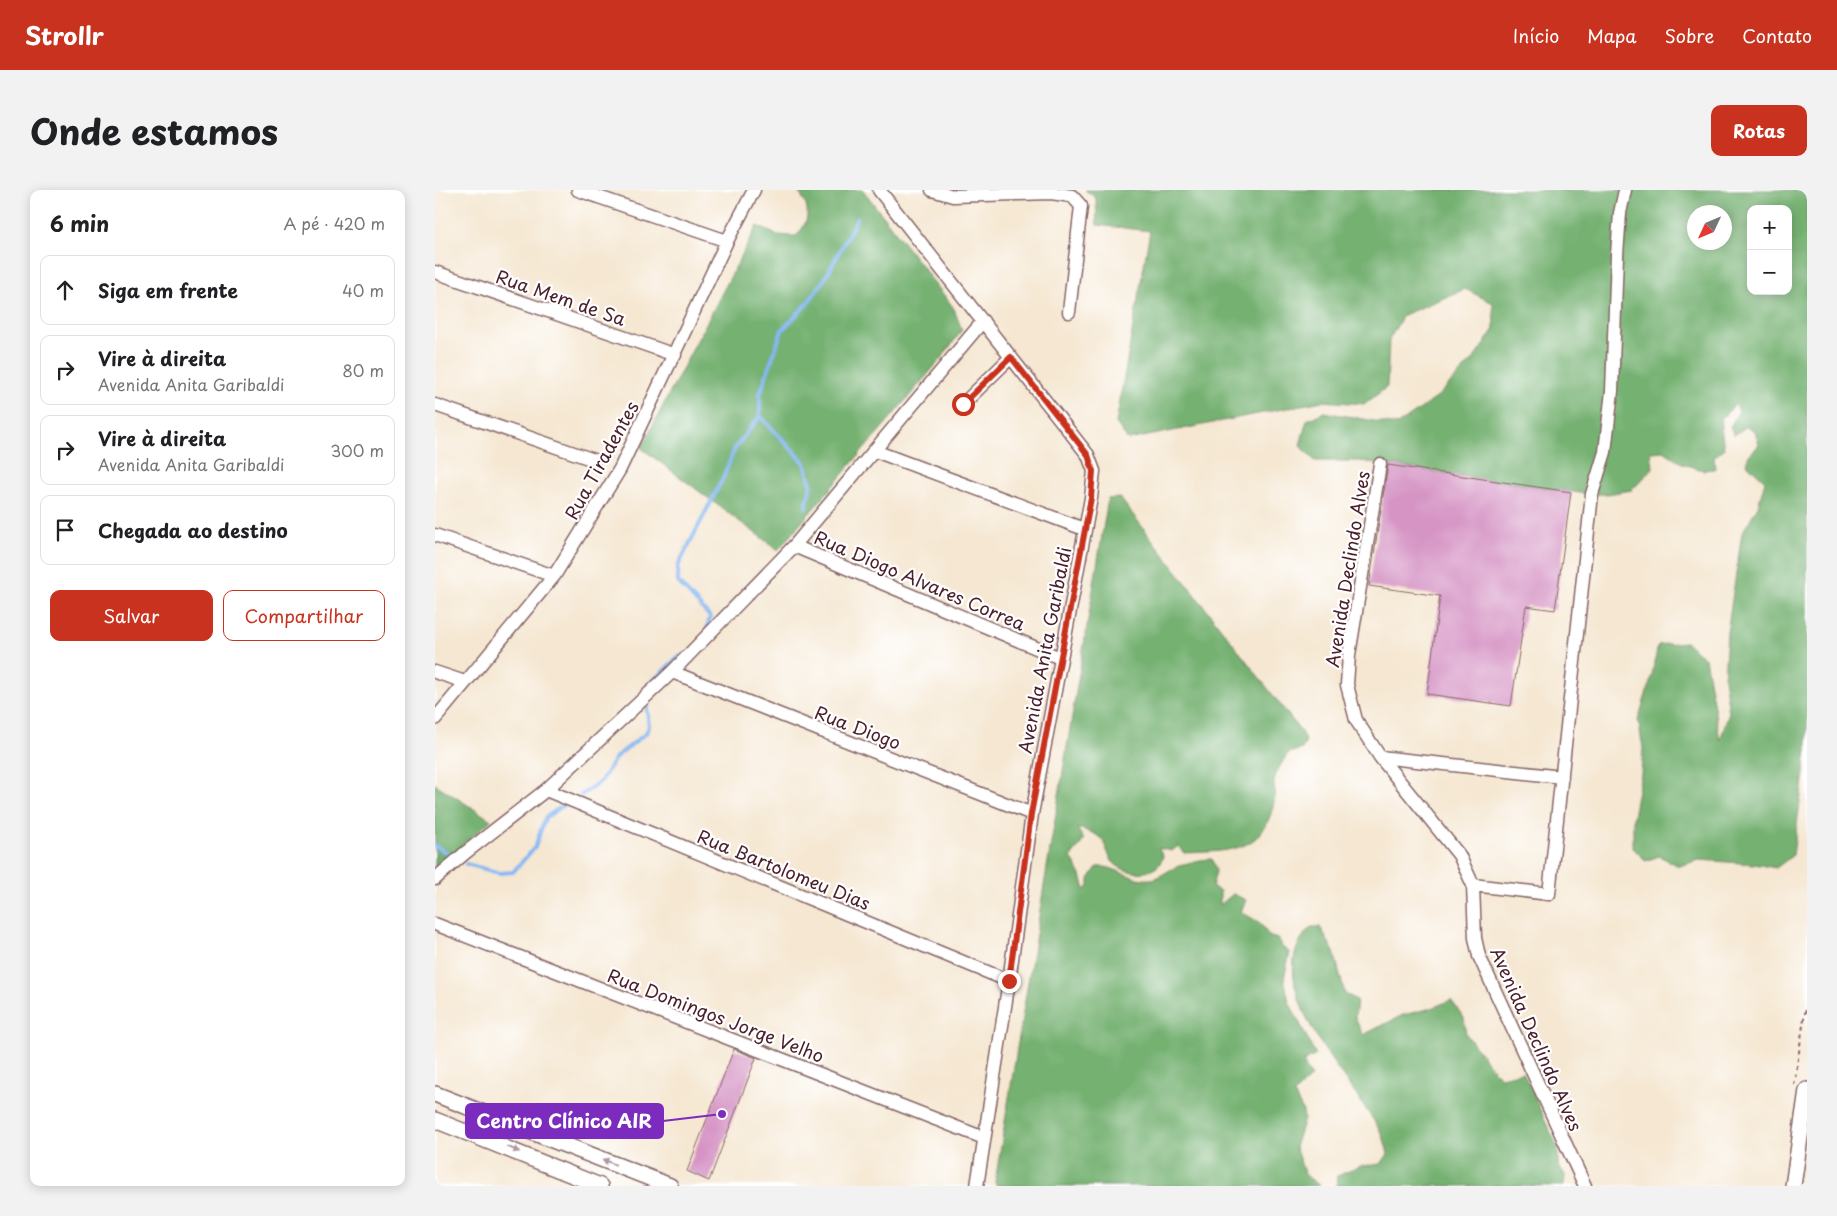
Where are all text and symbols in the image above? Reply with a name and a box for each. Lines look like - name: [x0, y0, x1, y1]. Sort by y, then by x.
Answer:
- text: Strollr: [25, 17, 104, 53]
- text: Início: [1513, 22, 1559, 49]
- text: Mapa: [1587, 22, 1637, 49]
- text: Sobre: [1665, 22, 1714, 49]
- text: Contato: [1742, 22, 1812, 49]
- text: Onde estamos: [30, 104, 278, 157]
- button: Rotas: [1711, 105, 1807, 156]
- north arrow: [1687, 205, 1732, 250]
- map controls: [1747, 205, 1792, 295]
- button: +: [1747, 205, 1792, 250]
- text: 6 min: [50, 207, 109, 239]
- text: A pé · 420 m: [284, 211, 385, 235]
- button: −: [1747, 250, 1792, 295]
- street label: Rua Mem de Sa: [492, 262, 630, 332]
- icon: ahead: [51, 276, 79, 304]
- text: Siga em frente: [98, 276, 238, 304]
- text: 40 m: [342, 278, 384, 302]
- text: Vire à direita: [98, 344, 226, 372]
- icon: right: [51, 356, 79, 384]
- text: 80 m: [342, 358, 384, 382]
- text: Avenida Anita Garibaldi: [98, 372, 284, 396]
- route start: [952, 393, 975, 416]
- street label: Rua Tiradentes: [557, 396, 645, 524]
- text: Vire à direita: [98, 424, 226, 452]
- icon: right: [51, 436, 79, 464]
- text: 300 m: [330, 438, 384, 462]
- text: Avenida Anita Garibaldi: [98, 452, 284, 476]
- street label: Avenida Declindo Alves: [1318, 469, 1376, 669]
- icon: arrive: [51, 516, 79, 544]
- text: Chegada ao destino: [98, 516, 288, 544]
- street label: Rua Diogo Alvares Correa: [810, 523, 1030, 637]
- street label: Avenida Anita Garibaldi: [1011, 544, 1077, 756]
- button: Salvar: [50, 590, 213, 641]
- button: Compartilhar: [223, 590, 385, 641]
- street label: Rua Diogo: [811, 698, 905, 756]
- street label: Rua Bartolomeu Dias: [693, 822, 875, 916]
- street label: Avenida Declindo Alves: [1484, 943, 1590, 1135]
- street label: Rua Domingos Jorge Velho: [604, 961, 828, 1069]
- route end: [998, 970, 1021, 993]
- callout: Centro Clínico AIR: [466, 1104, 663, 1138]
- text: Centro Clínico AIR: [476, 1106, 652, 1134]
- one-way arrow: [506, 1146, 520, 1154]
- one-way arrow: [601, 1158, 616, 1165]

